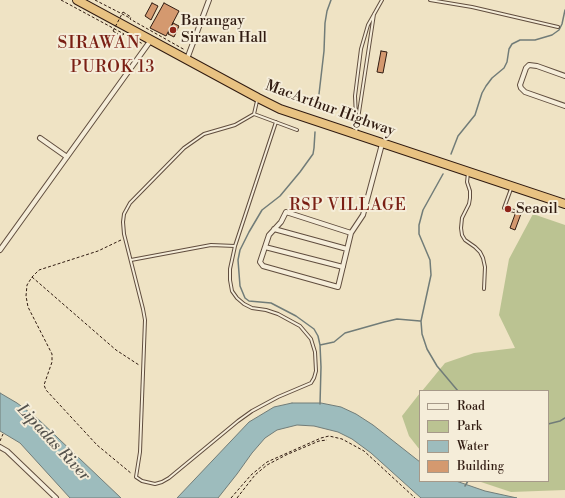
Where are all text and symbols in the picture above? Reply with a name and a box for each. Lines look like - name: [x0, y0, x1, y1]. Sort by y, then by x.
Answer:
- place label: Barangay Sirawan Hall: [181, 12, 267, 47]
- marker: Barangay Sirawan Hall: [168, 25, 178, 35]
- district label: SIRAWAN: [58, 34, 140, 54]
- district label: PUROK 13: [71, 58, 155, 78]
- street label: MacArthur Highway: [263, 77, 397, 141]
- district label: RSP VILLAGE: [289, 196, 407, 216]
- place label: Seaoil: [516, 200, 558, 218]
- marker: Seaoil: [503, 204, 513, 214]
- legend: [419, 390, 549, 482]
- text: Road: [457, 399, 485, 414]
- water label: Lipadas River: [12, 401, 94, 485]
- text: Park: [457, 419, 482, 434]
- text: Water: [457, 439, 489, 454]
- text: Building: [457, 459, 504, 474]

